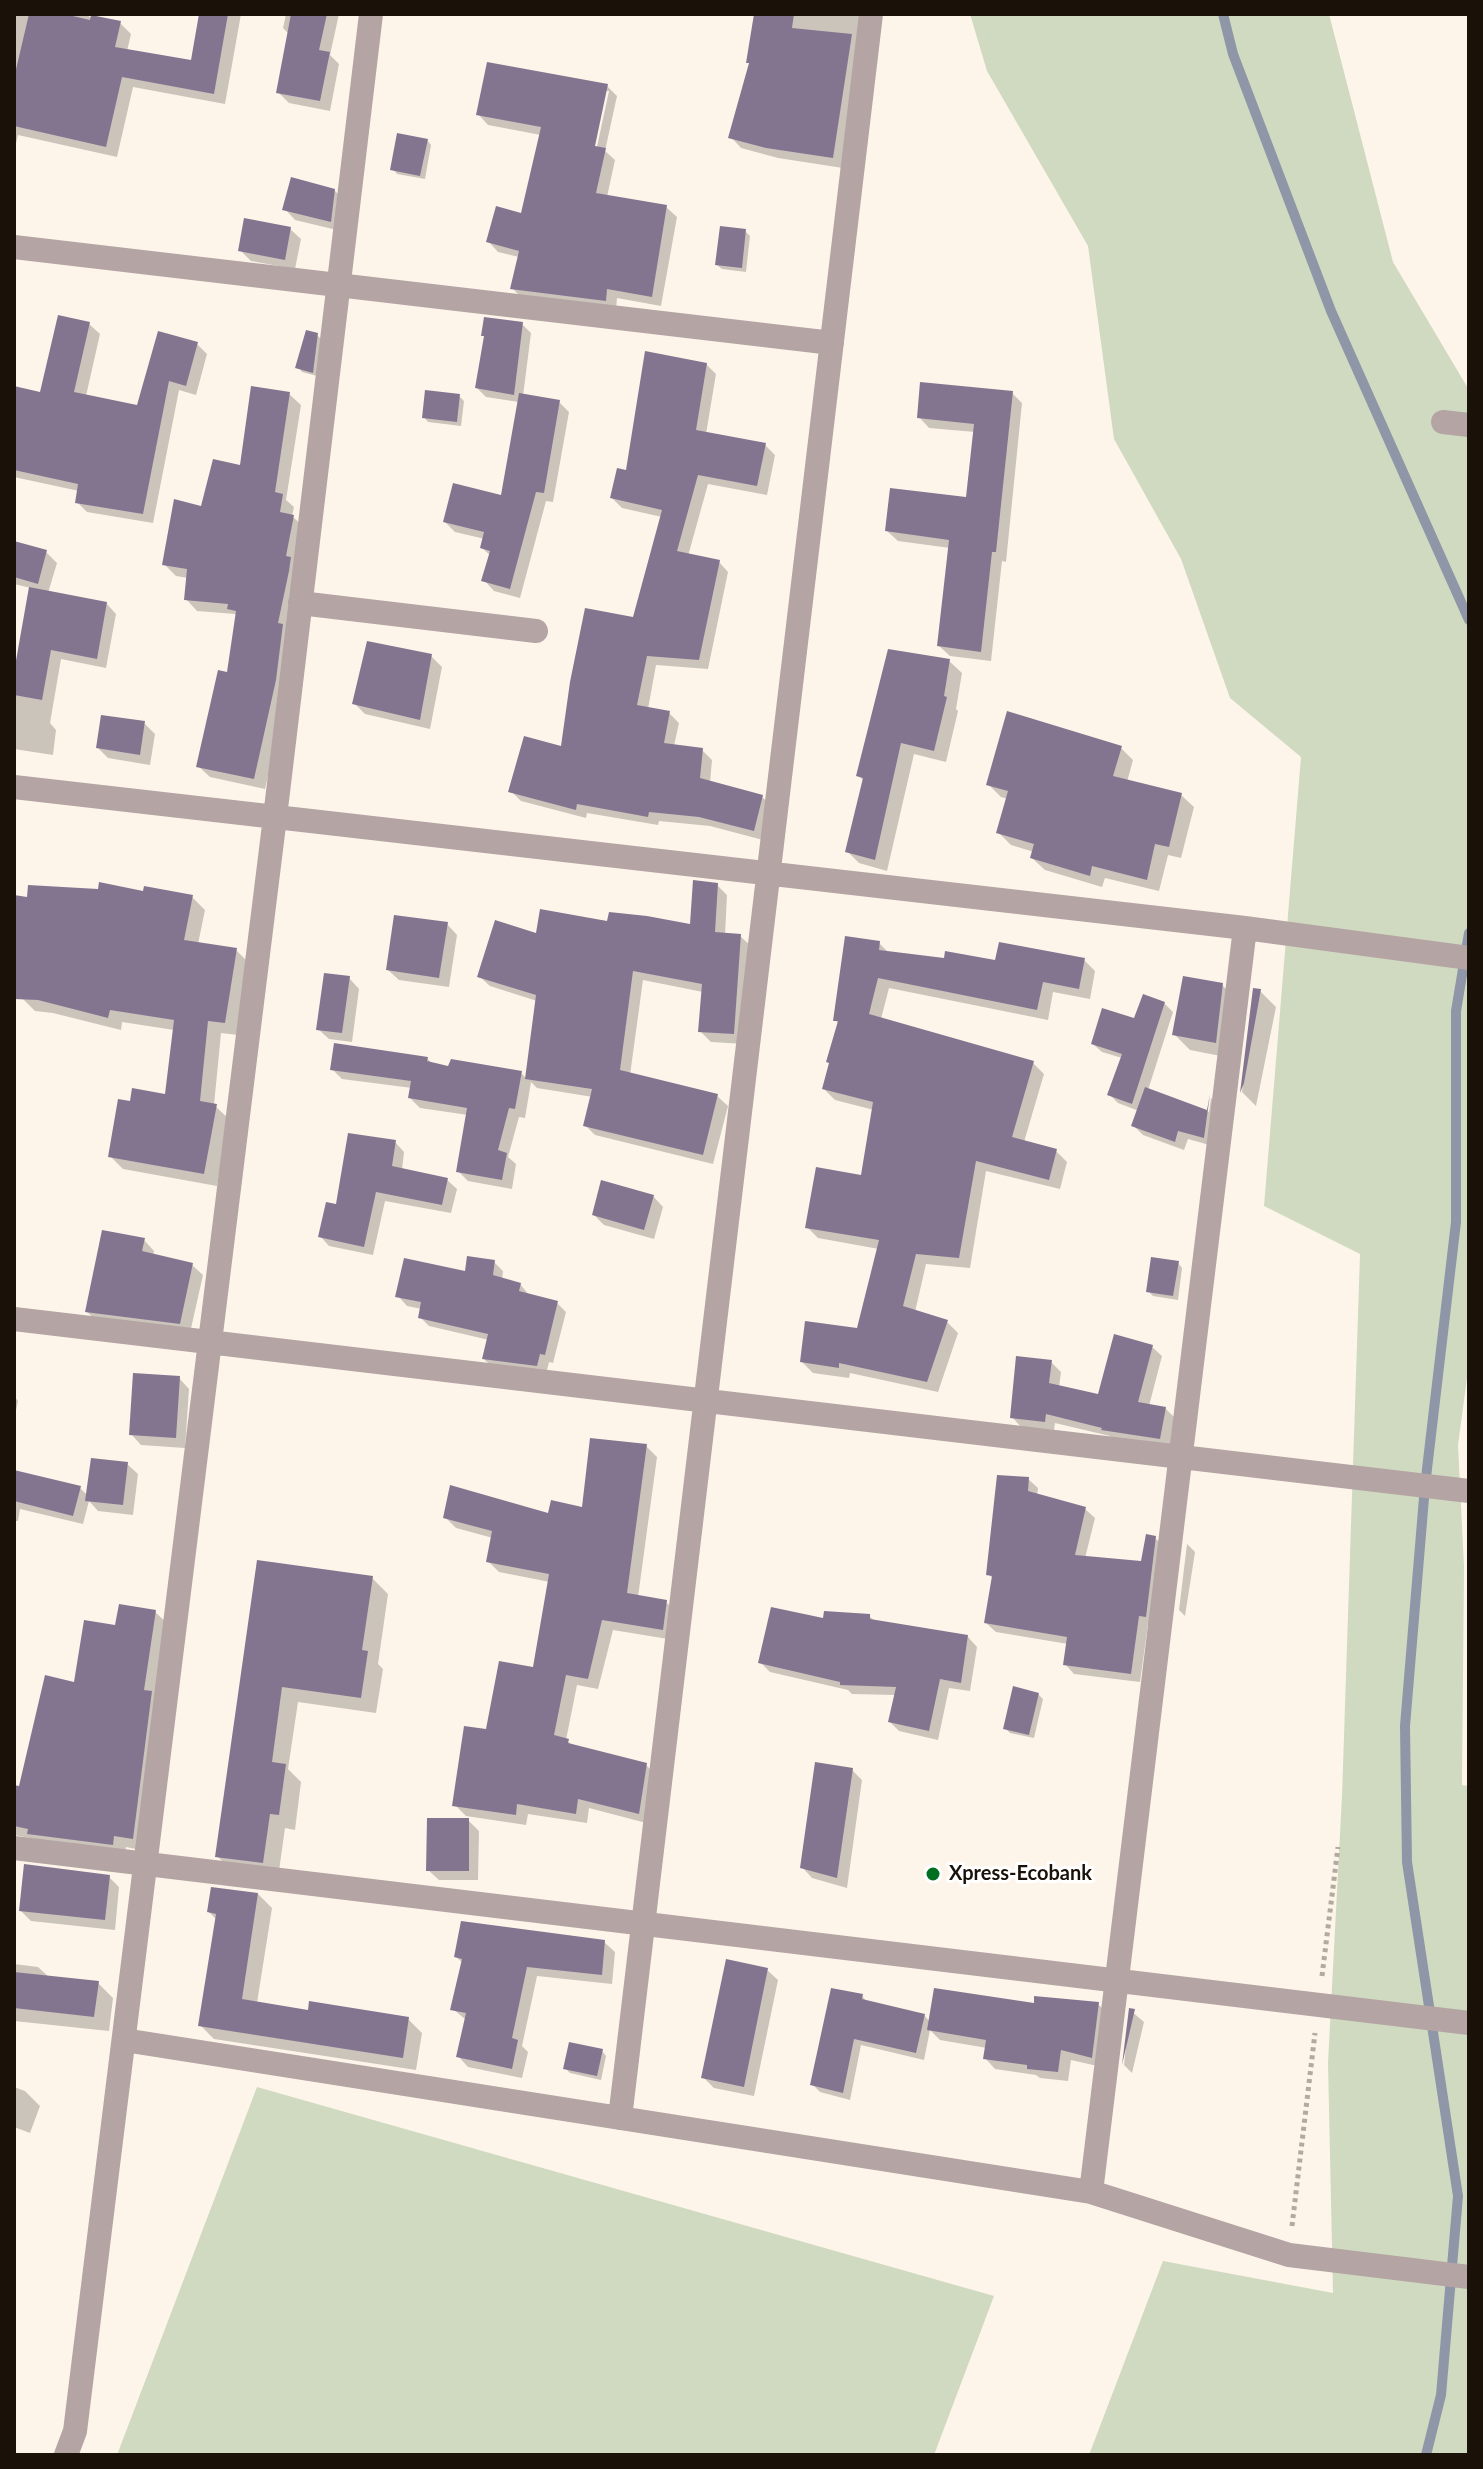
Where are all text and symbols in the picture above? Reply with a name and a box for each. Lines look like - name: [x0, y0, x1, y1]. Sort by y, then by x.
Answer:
- place label: Xpress-Ecobank: [949, 1862, 1092, 1886]
- marker: Xpress-Ecobank: [924, 1865, 942, 1883]

